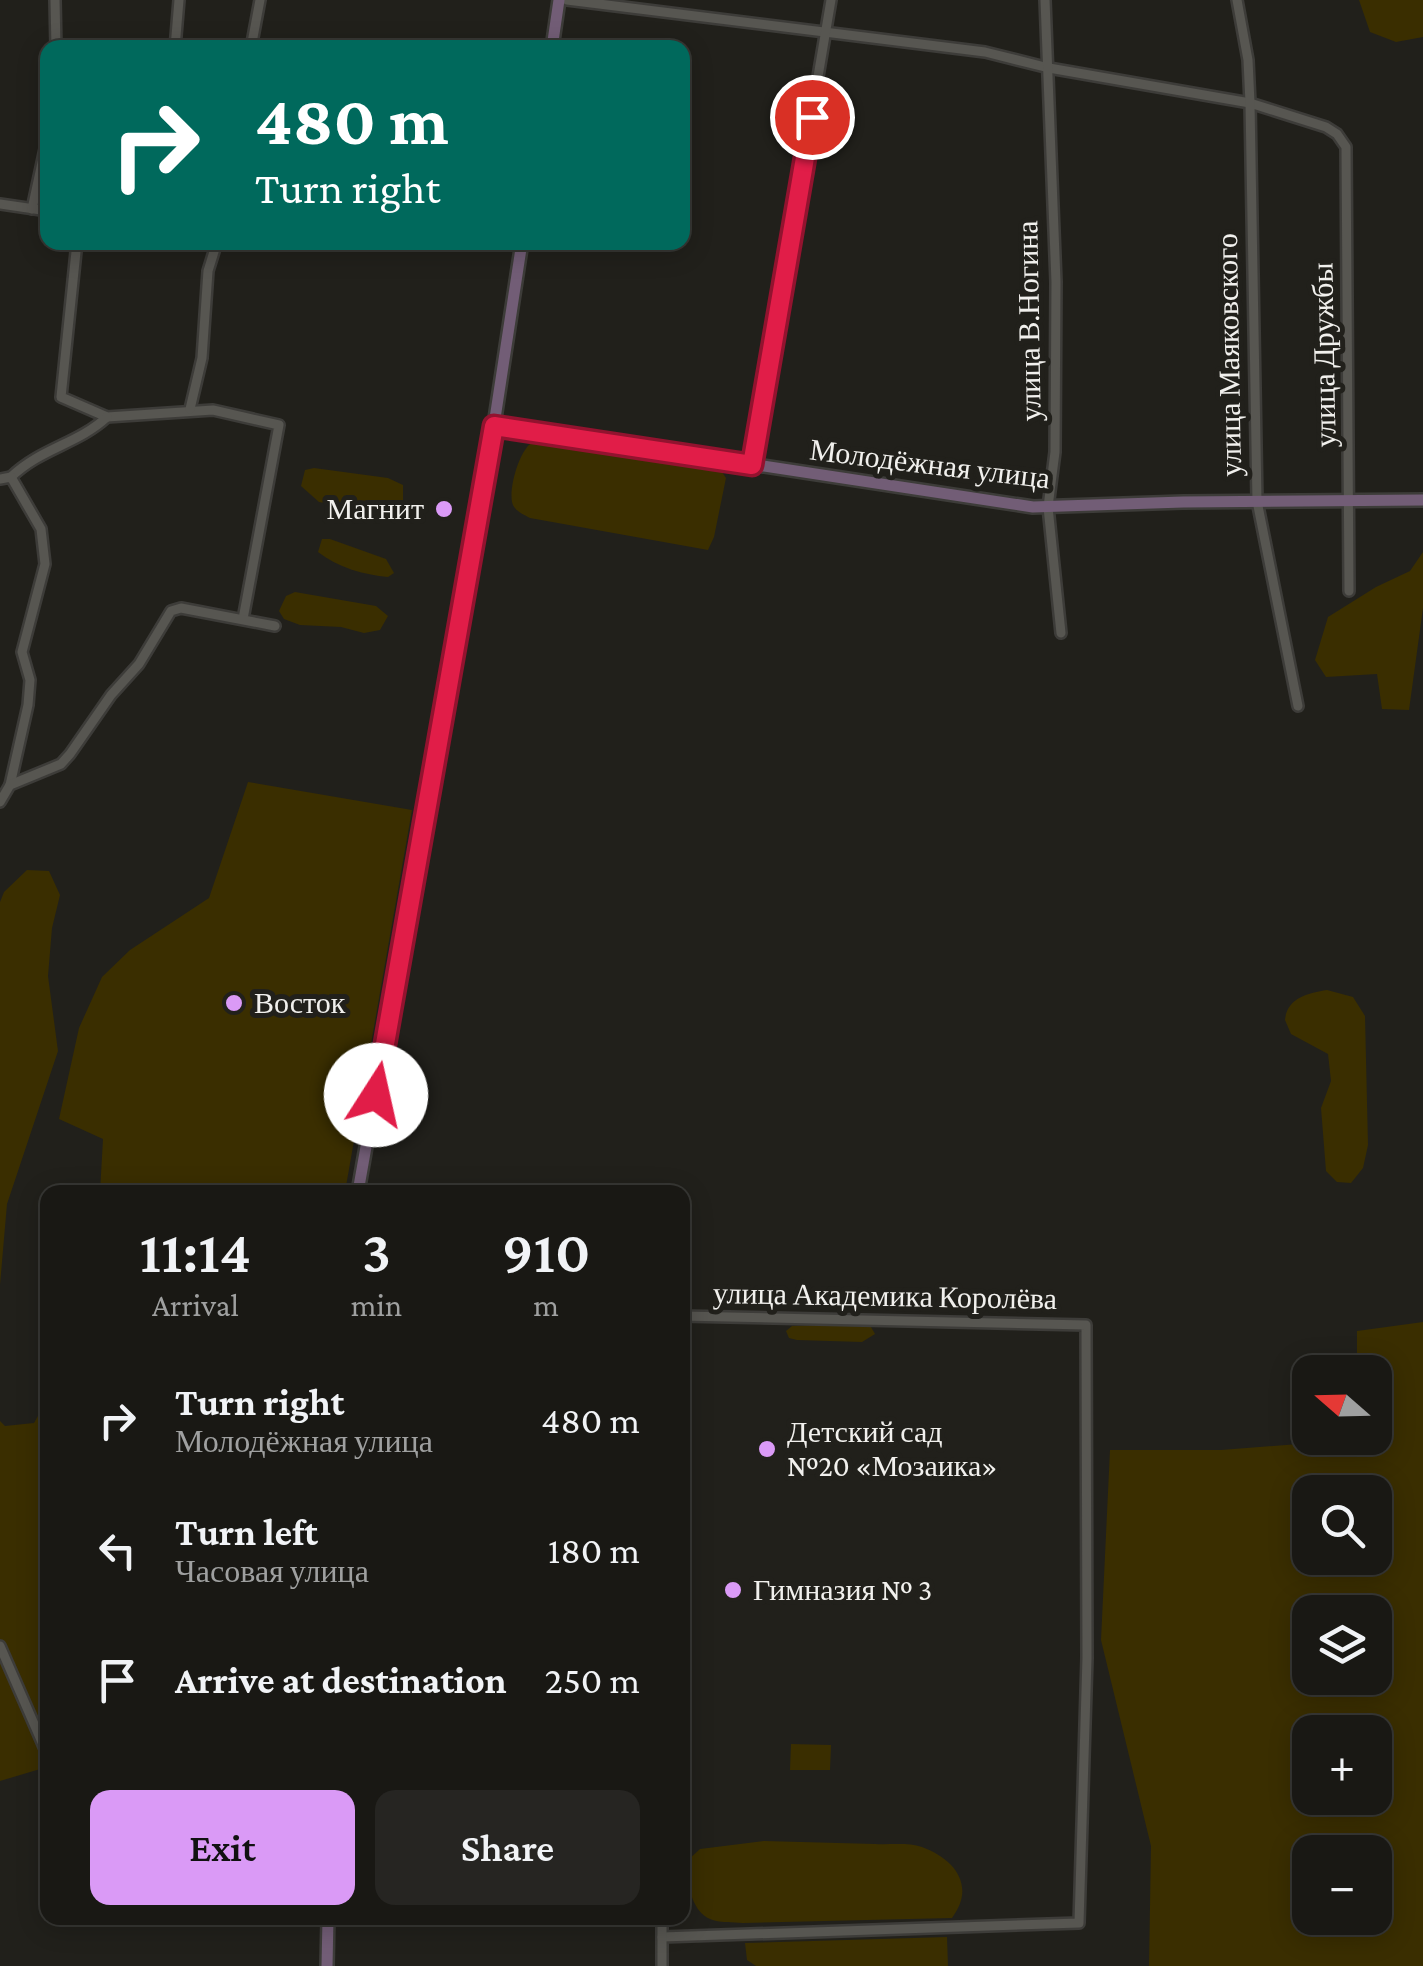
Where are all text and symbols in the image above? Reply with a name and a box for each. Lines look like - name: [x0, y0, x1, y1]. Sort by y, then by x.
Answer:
- pin: [770, 75, 855, 160]
- icon: right: [90, 80, 220, 210]
- text: 480 m: [255, 81, 449, 159]
- icon: arrive: [785, 90, 840, 145]
- text: Turn right: [255, 163, 440, 213]
- street label: улица В.Ногина: [1010, 220, 1047, 422]
- street label: улица Маяковского: [1210, 233, 1247, 477]
- street label: улица Дружбы: [1305, 262, 1342, 448]
- street label: Молодёжная улица: [808, 432, 1052, 495]
- place label: Магнит: [326, 492, 424, 525]
- marker: Магнит: [433, 498, 455, 520]
- place label: Восток: [254, 986, 346, 1019]
- marker: Восток: [223, 992, 245, 1014]
- position arrow: [324, 1043, 428, 1147]
- text: 11:14: [140, 1218, 251, 1285]
- text: 3: [362, 1218, 391, 1285]
- text: 910: [502, 1218, 590, 1285]
- street label: улица Академика Королёва: [713, 1276, 1057, 1315]
- text: Arrival: [152, 1287, 239, 1323]
- text: min: [351, 1287, 402, 1323]
- text: m: [533, 1287, 559, 1323]
- north arrow: [1292, 1355, 1392, 1455]
- map controls: [1292, 1355, 1392, 1935]
- text: Turn right: [175, 1381, 344, 1423]
- icon: right: [90, 1393, 145, 1448]
- text: 480 m: [541, 1399, 640, 1441]
- place label: Детский сад №20 «Мозаика»: [787, 1415, 998, 1482]
- text: Молодёжная улица: [175, 1423, 433, 1459]
- marker: Детский сад №20 «Мозаика»: [756, 1438, 778, 1460]
- button: search: [1292, 1475, 1392, 1575]
- text: Turn left: [175, 1511, 318, 1553]
- icon: left: [90, 1523, 145, 1578]
- text: 180 m: [548, 1529, 640, 1571]
- text: Часовая улица: [175, 1553, 369, 1589]
- place label: Гимназия № 3: [753, 1573, 932, 1606]
- marker: Гимназия № 3: [722, 1579, 744, 1601]
- button: layers: [1292, 1595, 1392, 1695]
- icon: arrive: [90, 1653, 145, 1708]
- text: Arrive at destination: [175, 1659, 507, 1701]
- text: 250 m: [545, 1659, 640, 1701]
- button: +: [1292, 1715, 1392, 1815]
- button: Exit: [90, 1790, 355, 1905]
- button: Share: [375, 1790, 640, 1905]
- button: −: [1292, 1835, 1392, 1935]

